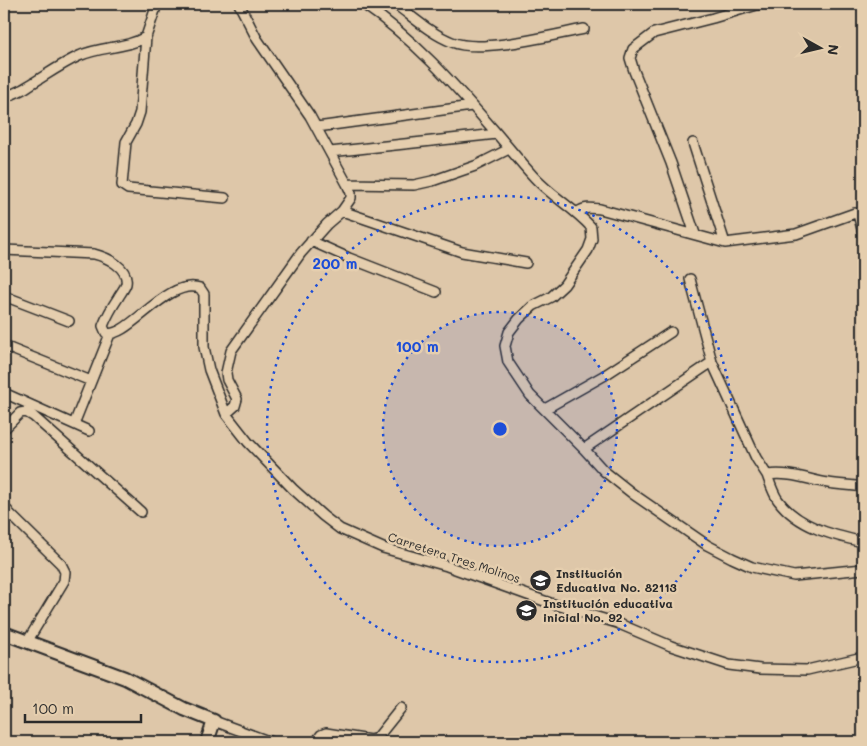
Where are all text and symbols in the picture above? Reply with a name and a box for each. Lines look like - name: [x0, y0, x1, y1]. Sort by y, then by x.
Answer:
- north arrow: [794, 22, 844, 72]
- text: N: [823, 43, 844, 56]
- text: 200 m: [313, 253, 358, 273]
- text: 100 m: [395, 336, 439, 356]
- centre of rings: [491, 420, 509, 438]
- street label: Carretera Tres Molinos: [386, 528, 523, 586]
- place label: Institución Educativa No. 82113: [556, 565, 677, 595]
- school or university icon: Institución Educativa No. 82113: [528, 569, 552, 593]
- place label: Institución educativa inicial No. 92: [543, 595, 673, 625]
- school or university icon: Institución educativa inicial No. 92: [515, 599, 539, 623]
- scale bar: [25, 691, 141, 723]
- text: 100 m: [32, 698, 74, 718]

